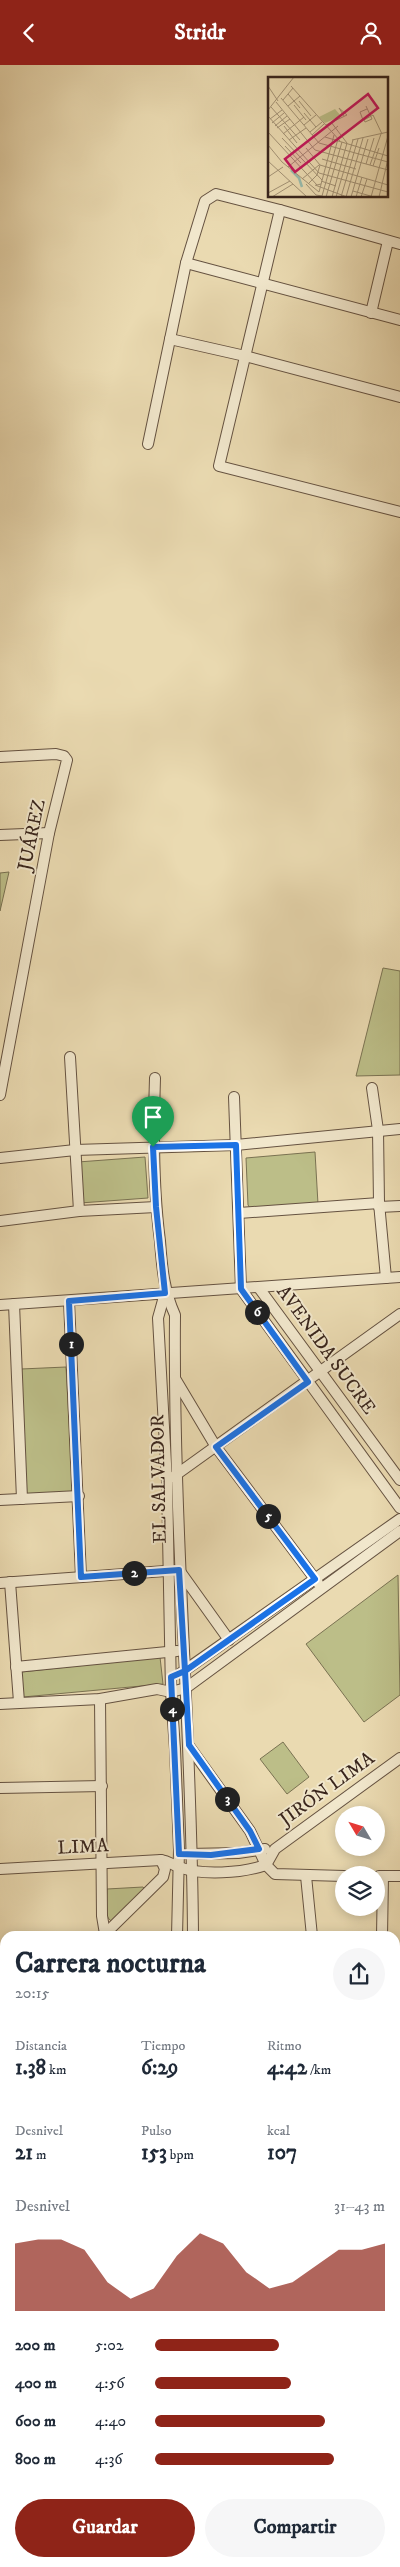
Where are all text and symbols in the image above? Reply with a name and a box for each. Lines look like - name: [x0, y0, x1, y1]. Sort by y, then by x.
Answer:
- icon: back: [15, 19, 43, 47]
- text: Stridr: [174, 19, 226, 46]
- icon: person: [357, 19, 385, 47]
- inset map: [268, 77, 388, 197]
- street label: JUÁREZ: [11, 797, 51, 875]
- pin: [132, 1096, 174, 1147]
- icon: arrive: [139, 1103, 167, 1131]
- street label: AVENIDA SUCRE: [271, 1281, 381, 1419]
- pin: 6: [244, 1299, 270, 1325]
- text: 6: [254, 1303, 261, 1321]
- pin: 1: [58, 1331, 84, 1357]
- text: 1: [69, 1335, 74, 1353]
- street label: EL SALVADOR: [146, 1414, 172, 1544]
- pin: 5: [256, 1503, 280, 1529]
- text: 5: [265, 1507, 272, 1525]
- pin: 2: [122, 1561, 146, 1585]
- text: 2: [131, 1564, 138, 1582]
- pin: 4: [160, 1697, 184, 1721]
- text: 4: [168, 1700, 177, 1718]
- street label: JIRÓN LIMA: [272, 1745, 380, 1832]
- pin: 3: [214, 1787, 240, 1811]
- text: 3: [225, 1790, 230, 1808]
- north arrow: [335, 1806, 385, 1856]
- map controls: [335, 1806, 385, 1916]
- street label: LIMA: [57, 1834, 110, 1860]
- button: layers: [335, 1866, 385, 1916]
- text: Carrera nocturna: [15, 1946, 206, 1981]
- button: share: [333, 1948, 385, 2000]
- text: 20:15: [15, 1983, 49, 2003]
- text: Distancia: [15, 2037, 67, 2055]
- text: Tiempo: [141, 2037, 185, 2055]
- text: Ritmo: [267, 2037, 302, 2055]
- text: 1.38: [15, 2055, 46, 2081]
- text: 6:29: [141, 2055, 178, 2081]
- text: 4:42: [267, 2055, 307, 2081]
- text: km: [46, 2061, 67, 2079]
- text: /km: [307, 2061, 331, 2079]
- text: Desnivel: [15, 2122, 63, 2140]
- text: Pulso: [141, 2122, 172, 2140]
- text: kcal: [267, 2122, 290, 2140]
- text: 21: [15, 2140, 33, 2166]
- text: 153: [141, 2140, 167, 2166]
- text: 107: [267, 2140, 297, 2166]
- text: m: [33, 2146, 47, 2164]
- text: bpm: [167, 2146, 194, 2164]
- text: Desnivel: [15, 2196, 70, 2216]
- text: 31–43 m: [334, 2196, 385, 2216]
- text: 200 m: [15, 2335, 56, 2355]
- text: 5:02: [95, 2335, 124, 2355]
- text: 400 m: [15, 2373, 57, 2393]
- text: 4:56: [95, 2373, 125, 2393]
- text: 600 m: [15, 2411, 56, 2431]
- text: 4:40: [95, 2411, 126, 2431]
- text: 800 m: [15, 2449, 56, 2469]
- text: 4:36: [95, 2449, 123, 2469]
- button: Guardar: [15, 2499, 195, 2557]
- button: Compartir: [205, 2499, 385, 2557]

